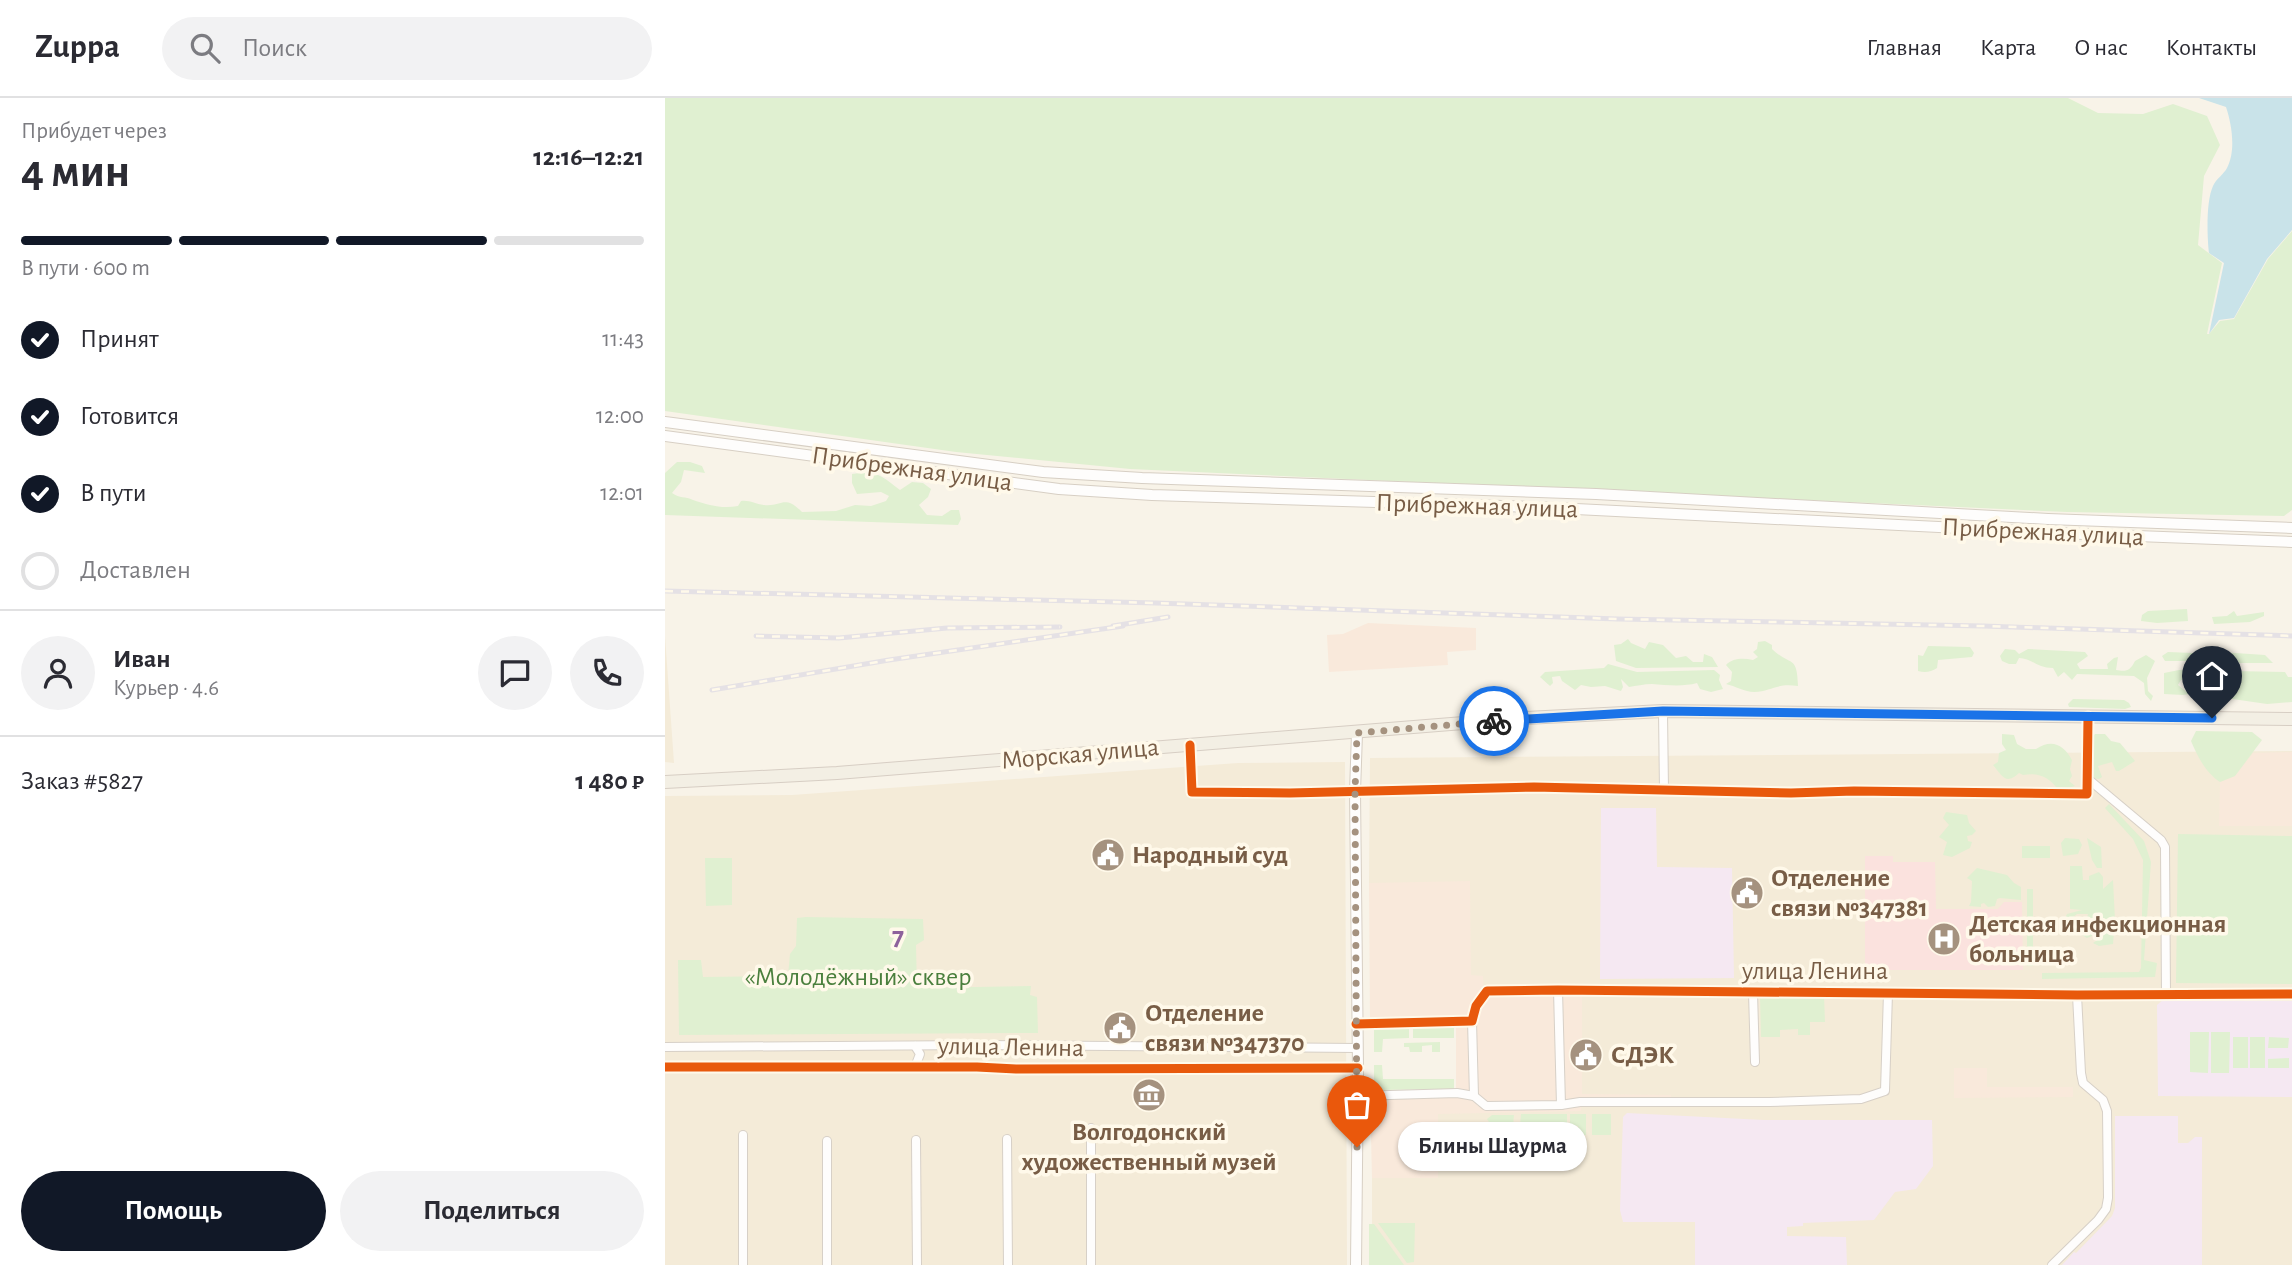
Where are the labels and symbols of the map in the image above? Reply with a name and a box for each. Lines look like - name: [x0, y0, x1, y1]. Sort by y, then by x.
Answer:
- street label: Прибрежная улица: [810, 442, 1014, 496]
- street label: Прибрежная улица: [1375, 489, 1579, 523]
- street label: Прибрежная улица: [1941, 514, 2145, 550]
- pin: [2182, 646, 2242, 718]
- courier: [1459, 686, 1529, 756]
- street label: Морская улица: [1000, 734, 1160, 774]
- public building icon: Народный суд: [1089, 836, 1127, 874]
- place label: Народный суд: [1132, 842, 1288, 868]
- place label: Отделение связи №347381: [1771, 865, 1928, 921]
- public building icon: Отделение связи №347381: [1728, 874, 1766, 912]
- place label: Детская инфекционная больница: [1969, 911, 2226, 967]
- hospital icon: Детская инфекционная больница: [1925, 920, 1963, 958]
- district label: 7: [892, 923, 904, 951]
- street label: улица Ленина: [1741, 958, 1888, 984]
- park label: «Молодёжный» сквер: [745, 964, 971, 990]
- place label: Отделение связи №347370: [1145, 1000, 1305, 1056]
- public building icon: Отделение связи №347370: [1101, 1009, 1139, 1047]
- street label: улица Ленина: [937, 1033, 1084, 1061]
- public building icon: СДЭК: [1567, 1036, 1605, 1074]
- place label: СДЭК: [1611, 1042, 1674, 1068]
- pin: [1327, 1075, 1387, 1147]
- museum icon: Волгодонский художественный музей: [1130, 1076, 1168, 1114]
- place label: Волгодонский художественный музей: [1021, 1119, 1277, 1175]
- callout: Блины Шаурма: [1399, 1122, 1588, 1172]

